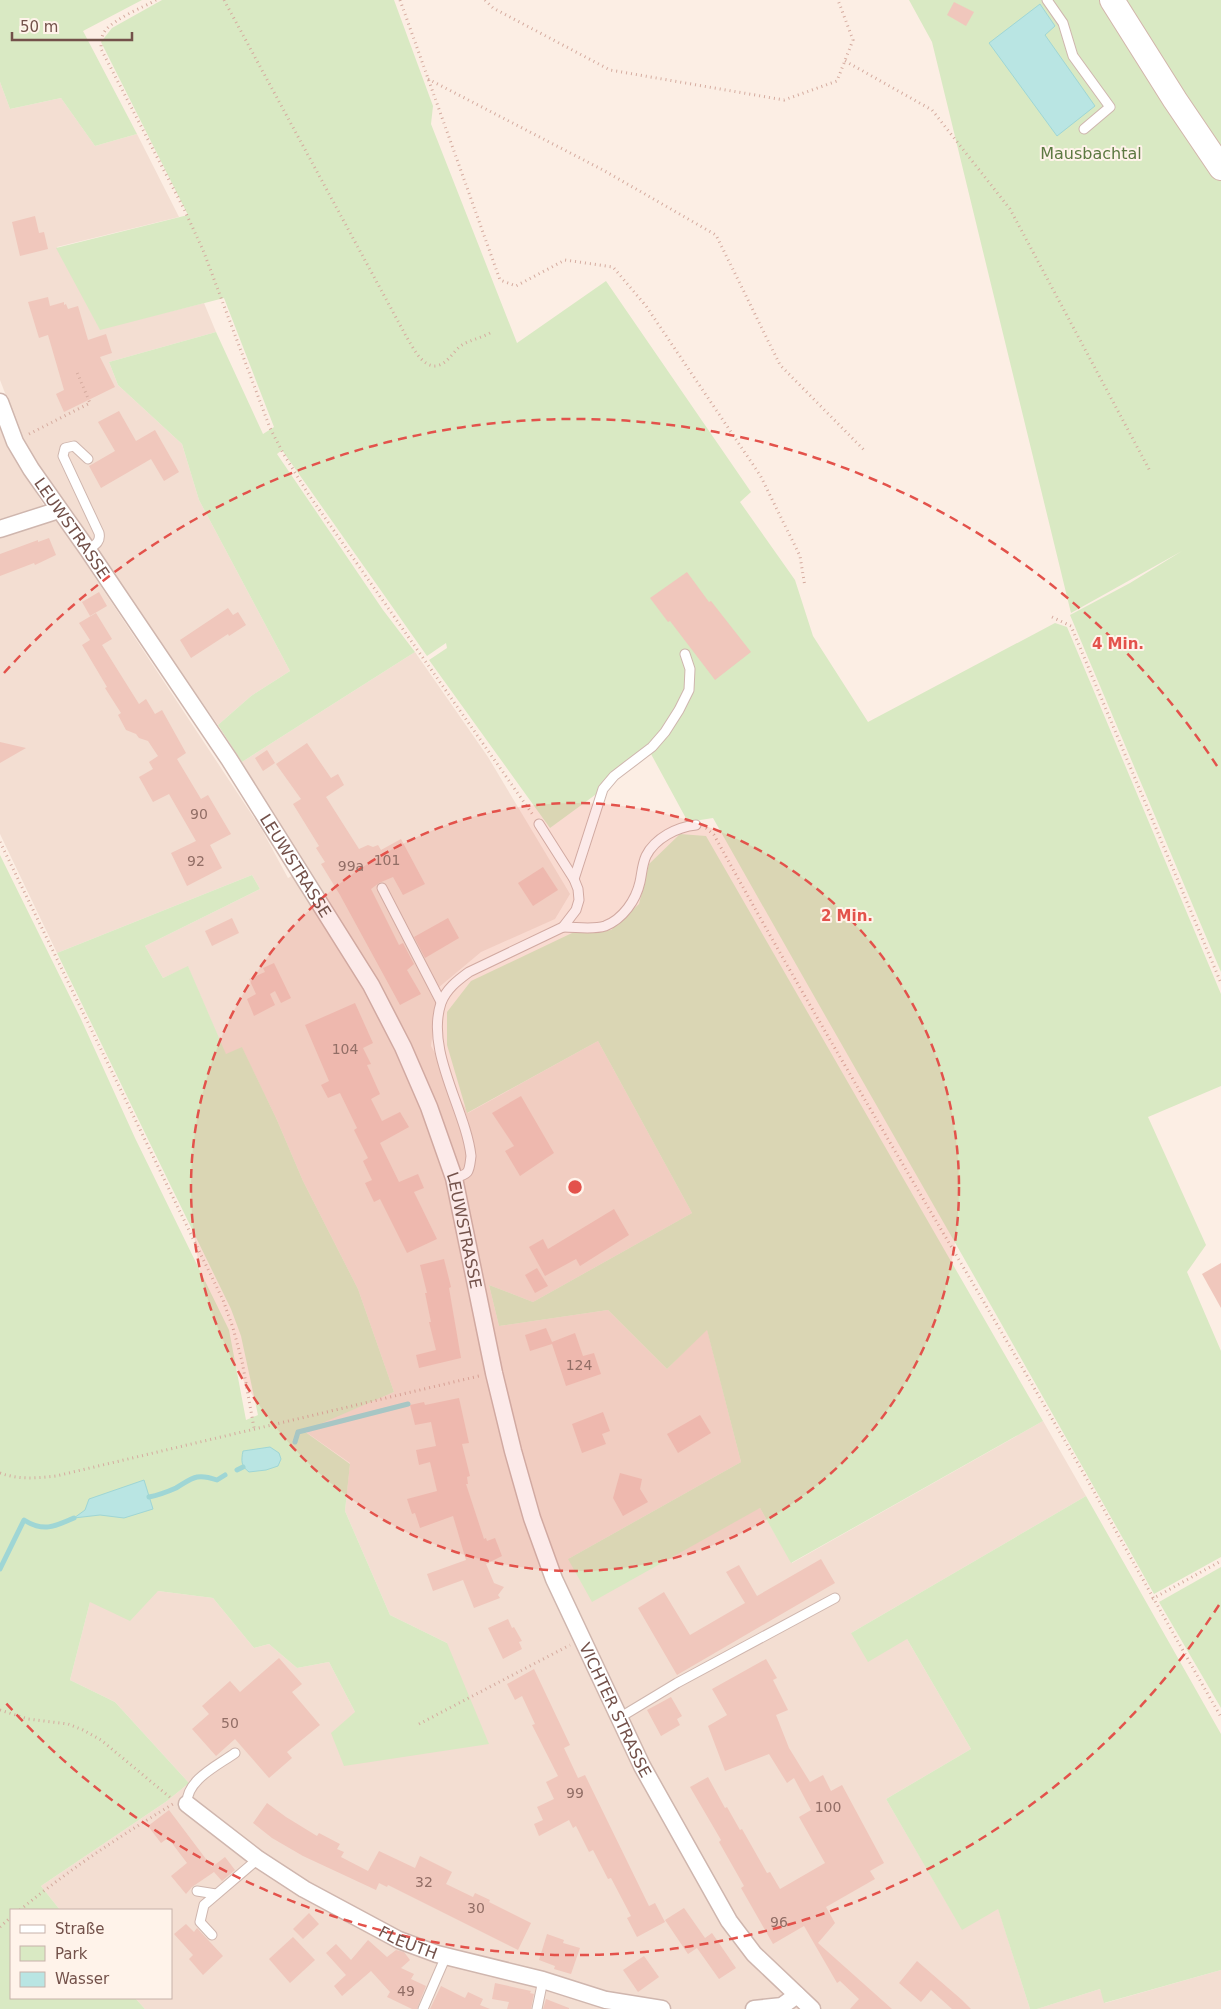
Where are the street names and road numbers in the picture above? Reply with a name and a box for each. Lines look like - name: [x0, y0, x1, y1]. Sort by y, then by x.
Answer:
- street label: LEUWSTRASSE: [31, 474, 114, 582]
- street label: LEUWSTRASSE: [256, 810, 335, 921]
- street label: LEUWSTRASSE: [443, 1169, 486, 1290]
- street label: VICHTER STRASSE: [576, 1639, 656, 1780]
- street label: FLEUTH: [376, 1921, 440, 1963]

